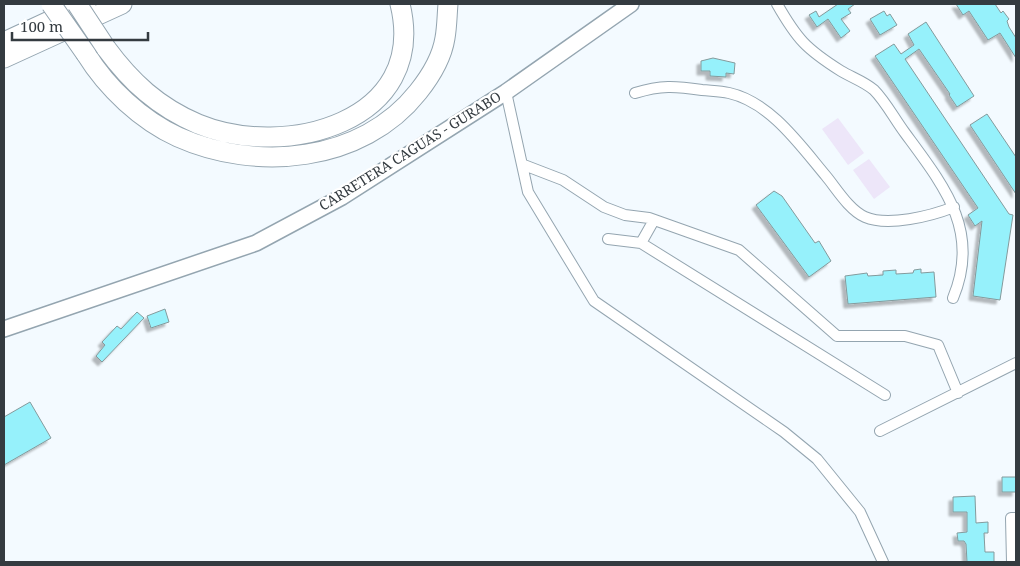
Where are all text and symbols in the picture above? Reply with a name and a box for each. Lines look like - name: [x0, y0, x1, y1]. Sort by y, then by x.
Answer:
- scale bar: [12, 10, 149, 42]
- text: 100 m: [20, 16, 63, 36]
- street label: CARRETERA CAGUAS - GURABO: [315, 87, 504, 215]

